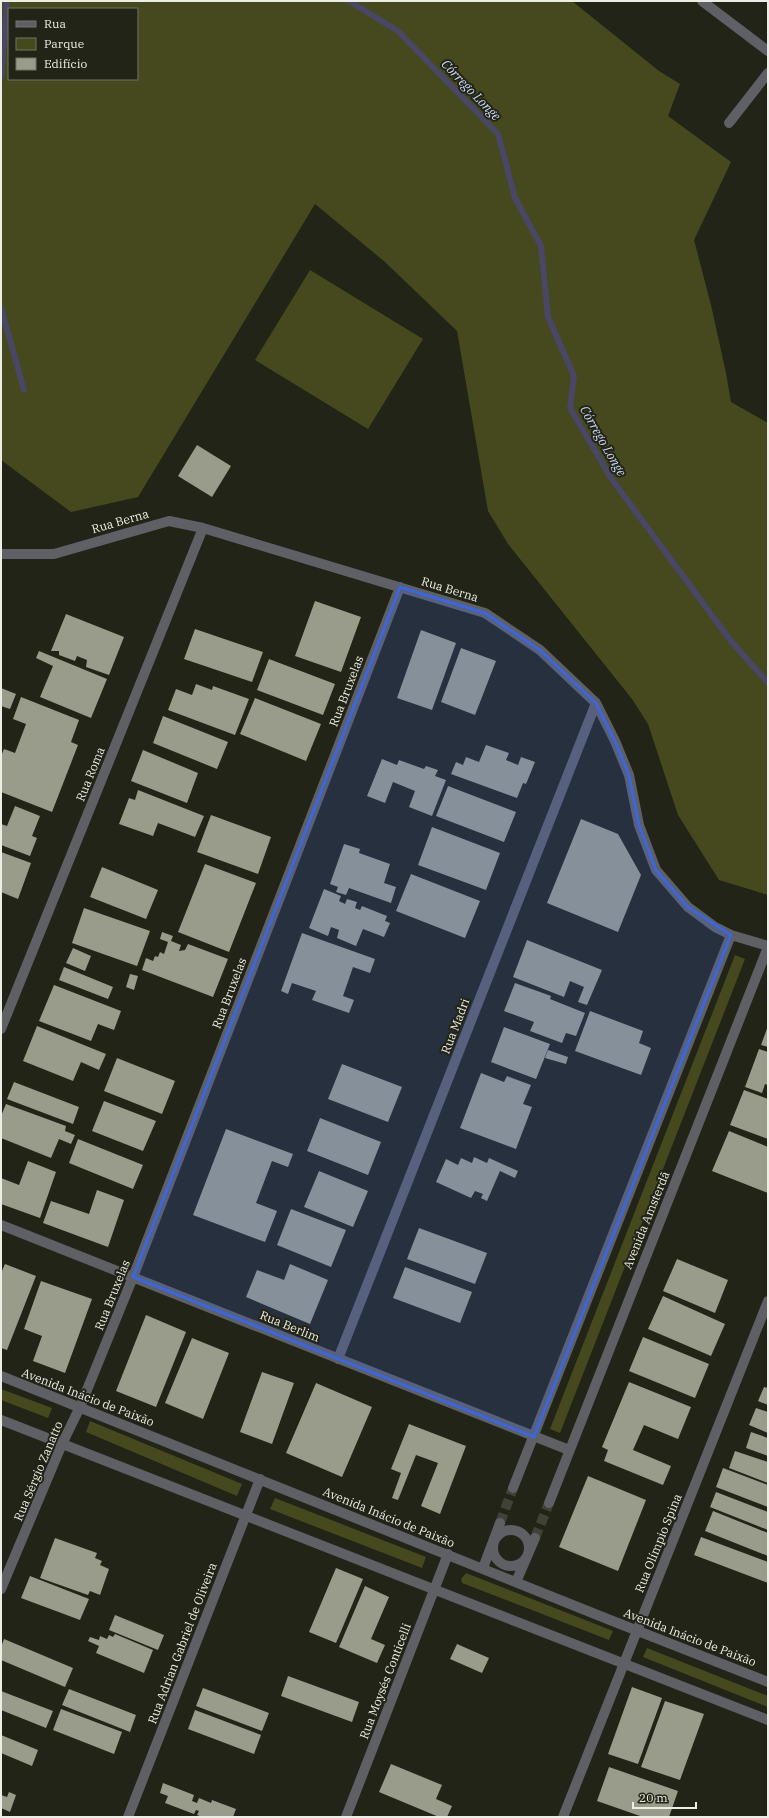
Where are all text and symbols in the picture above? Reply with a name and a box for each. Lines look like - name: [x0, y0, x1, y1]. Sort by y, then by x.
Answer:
- legend: [8, 8, 138, 80]
- text: Rua: [44, 16, 66, 31]
- text: Parque: [44, 36, 84, 51]
- text: Edifício: [44, 56, 88, 71]
- water label: Córrego Longe: [438, 56, 505, 124]
- water label: Córrego Longe: [576, 403, 630, 480]
- street label: Rua Berna: [90, 506, 151, 536]
- street label: Rua Berna: [420, 573, 481, 605]
- street label: Rua Bruxelas: [326, 653, 366, 729]
- street label: Rua Roma: [72, 744, 108, 803]
- street label: Rua Bruxelas: [209, 955, 249, 1031]
- street label: Rua Madri: [438, 996, 473, 1056]
- street label: Avenida Amsterdã: [620, 1169, 673, 1271]
- street label: Rua Bruxelas: [91, 1257, 133, 1332]
- street label: Rua Berlim: [258, 1307, 323, 1345]
- street label: Avenida Inácio de Paixão: [20, 1365, 157, 1429]
- street label: Rua Sérgio Zanatto: [10, 1419, 66, 1523]
- street label: Avenida Inácio de Paixão: [321, 1484, 457, 1550]
- street label: Rua Olímpio Spina: [631, 1491, 685, 1595]
- street label: Rua Adrian Gabriel de Oliveira: [144, 1560, 220, 1726]
- street label: Avenida Inácio de Paixão: [622, 1605, 759, 1669]
- street label: Rua Moysés Conticelli: [356, 1621, 414, 1741]
- scale bar: [633, 1784, 696, 1810]
- text: 20 m: [639, 1790, 668, 1805]

